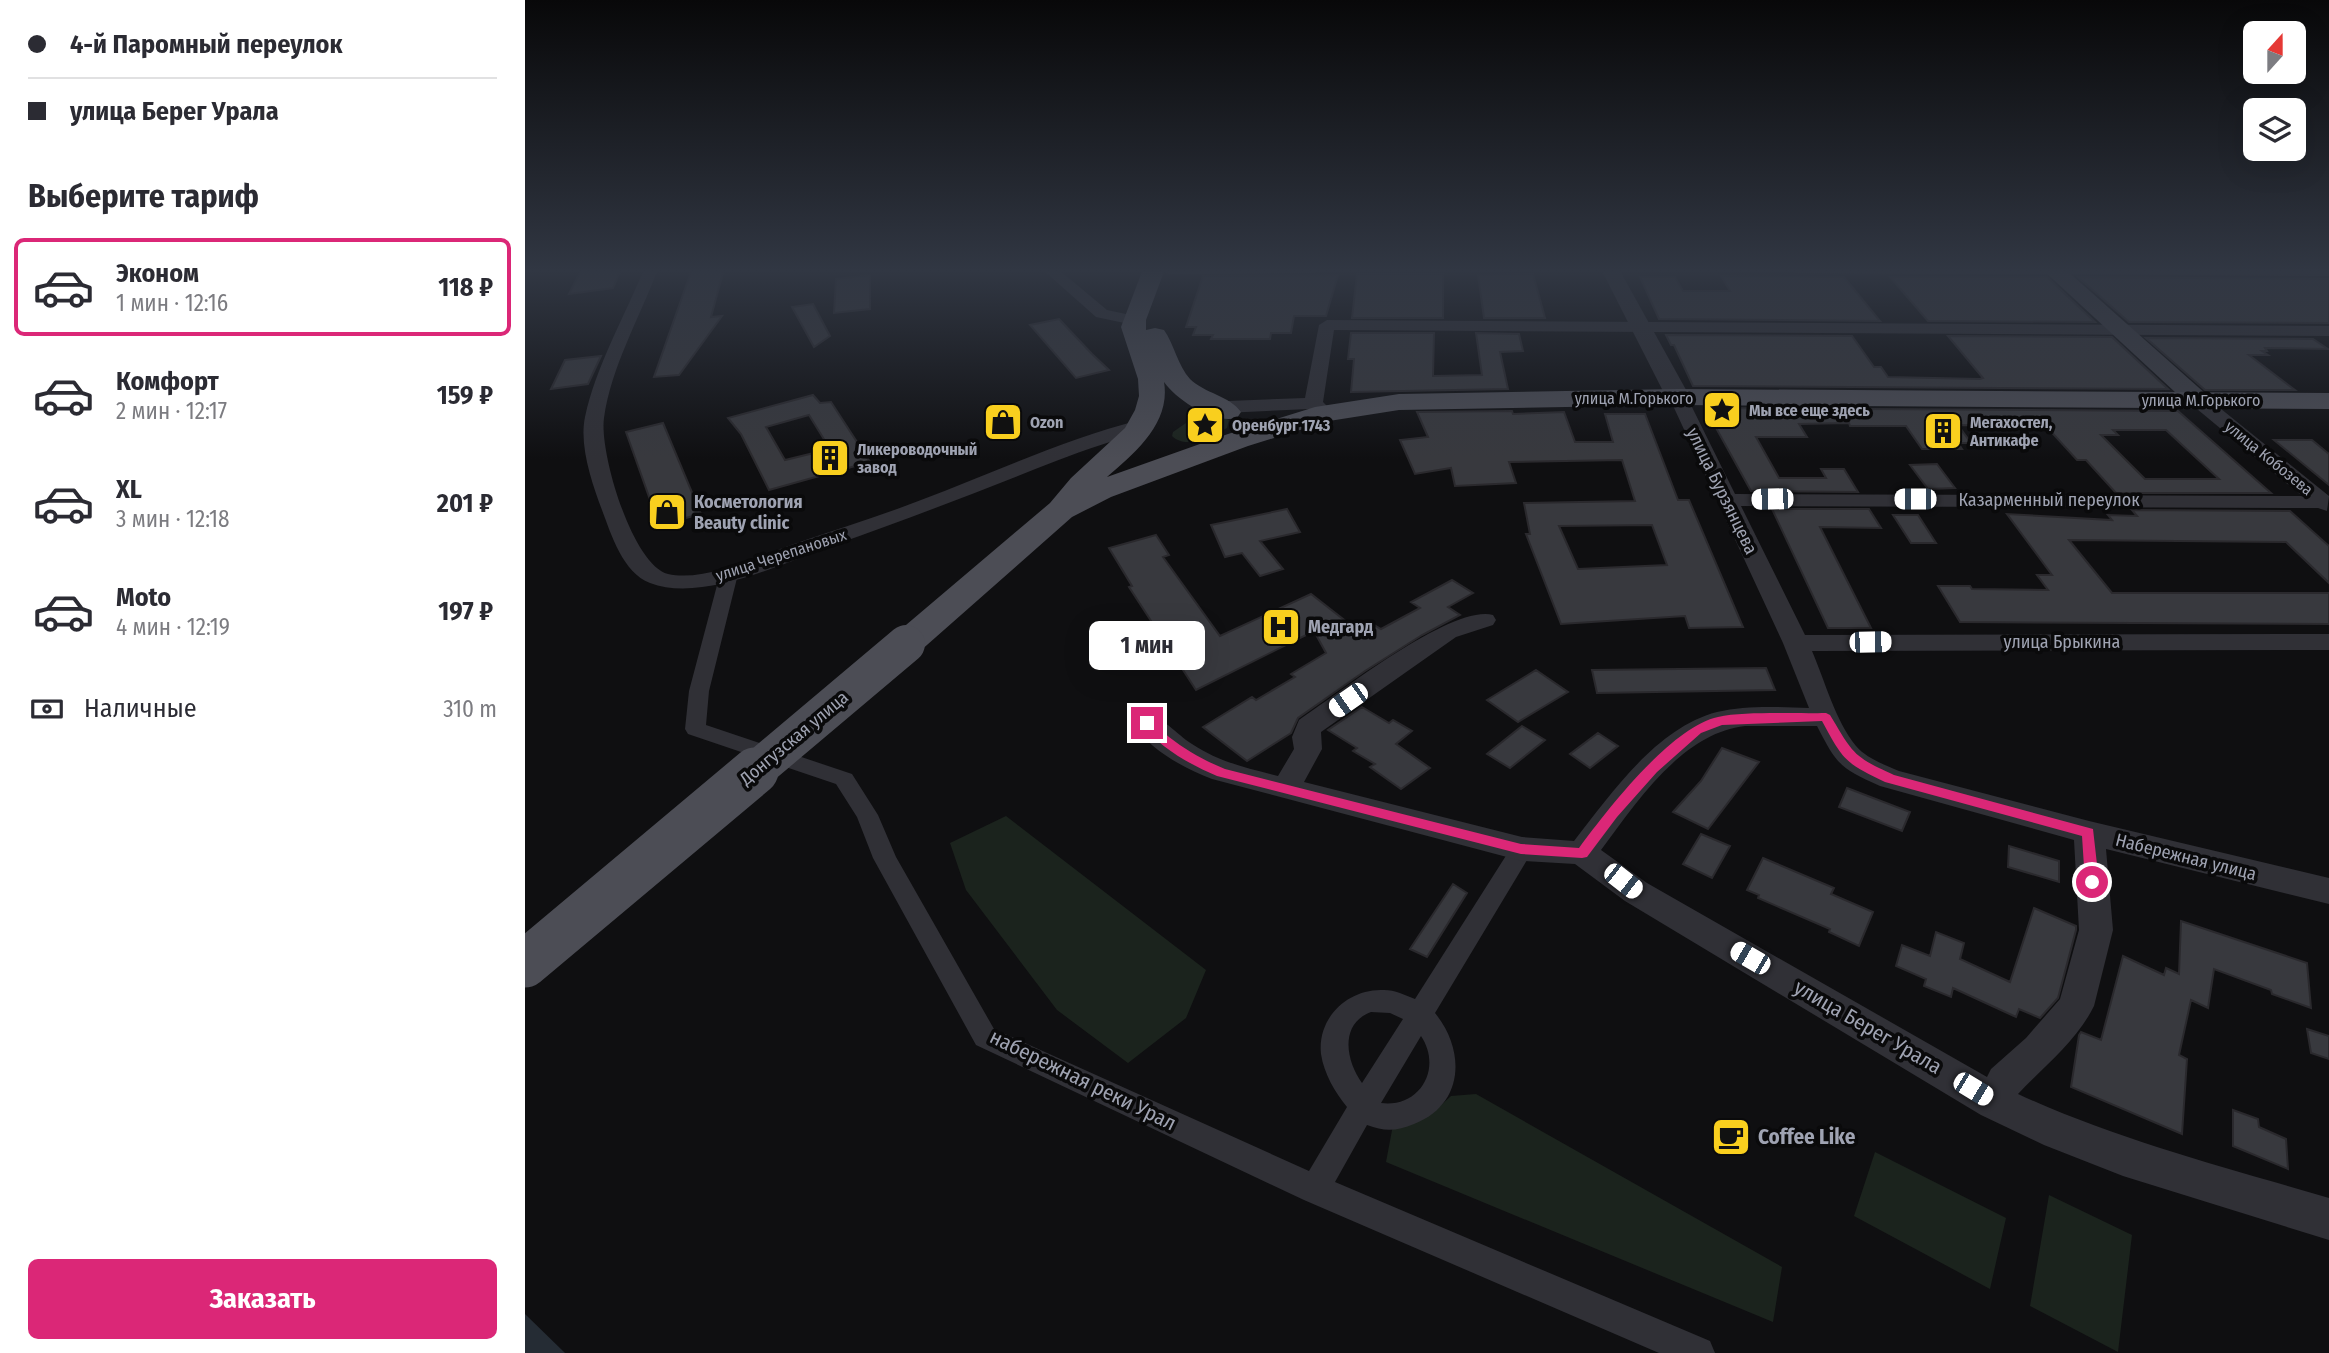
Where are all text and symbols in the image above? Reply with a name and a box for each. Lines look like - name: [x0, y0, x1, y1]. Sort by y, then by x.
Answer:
- north arrow: [2243, 21, 2307, 84]
- map controls: [2243, 21, 2306, 161]
- text: 4-й Паромный переулок: [70, 29, 342, 60]
- text: улица Берег Урала: [70, 96, 279, 127]
- button: layers: [2243, 98, 2306, 161]
- text: Выберите тариф: [28, 177, 259, 215]
- icon: car: [32, 256, 95, 319]
- text: Эконом: [116, 258, 199, 289]
- text: 118 ₽: [438, 272, 493, 303]
- text: 1 мин · 12:16: [116, 289, 228, 317]
- icon: car: [32, 364, 95, 427]
- text: Комфорт: [116, 366, 219, 397]
- text: 159 ₽: [437, 380, 493, 411]
- street label: улица М.Горького: [1575, 389, 1693, 408]
- place icon: Мы все еще здесь: [1701, 389, 1743, 431]
- street label: улица М.Горького: [2142, 391, 2260, 410]
- text: 2 мин · 12:17: [116, 397, 227, 425]
- shop icon: Ozon: [982, 401, 1024, 443]
- place label: Мы все еще здесь: [1749, 401, 1870, 420]
- place icon: Оренбург 1743: [1184, 404, 1226, 446]
- building icon: Мегахостел, Антикафе: [1922, 410, 1964, 452]
- place label: Ozon: [1030, 413, 1063, 432]
- place label: Мегахостел, Антикафе: [1969, 413, 2053, 450]
- place label: Оренбург 1743: [1232, 416, 1331, 435]
- street label: улица Кобозева: [2221, 417, 2317, 499]
- street label: улица Бурзянцева: [1682, 424, 1762, 558]
- building icon: Ликероводочный завод: [809, 437, 851, 479]
- place label: Ликероводочный завод: [857, 440, 977, 477]
- icon: car: [32, 472, 95, 535]
- text: XL: [116, 474, 142, 505]
- text: 201 ₽: [437, 488, 493, 519]
- car: [1751, 488, 1794, 510]
- car: [1895, 489, 1937, 510]
- street label: Казарменный переулок: [1958, 489, 2140, 511]
- shop icon: Косметология Beauty clinic: [646, 491, 688, 533]
- place label: Косметология Beauty clinic: [694, 491, 803, 534]
- text: 3 мин · 12:18: [116, 505, 230, 533]
- street label: улица Черепановых: [713, 525, 849, 585]
- icon: car: [32, 580, 95, 643]
- text: Moto: [116, 582, 171, 613]
- text: 197 ₽: [438, 596, 493, 627]
- hospital icon: Медгард: [1260, 606, 1302, 648]
- text: 4 мин · 12:19: [116, 613, 230, 641]
- place label: Медгард: [1308, 616, 1373, 638]
- callout: 1 мин: [1089, 622, 1205, 670]
- text: 1 мин: [1120, 631, 1174, 659]
- car: [1849, 631, 1892, 653]
- street label: улица Брыкина: [2004, 631, 2121, 653]
- car: [1325, 679, 1372, 721]
- street label: Донгузская улица: [735, 686, 853, 790]
- icon: cash: [28, 690, 66, 728]
- text: Наличные: [84, 693, 197, 724]
- text: 310 m: [443, 695, 497, 723]
- route end: [1131, 707, 1163, 739]
- street label: Набережная улица: [2113, 829, 2259, 885]
- car: [1600, 860, 1647, 902]
- route start: [2076, 866, 2108, 898]
- car: [1727, 938, 1774, 978]
- street label: улица Берег Урала: [1790, 974, 1946, 1080]
- street label: набережная реки Урал: [985, 1024, 1181, 1136]
- car: [1950, 1069, 1997, 1109]
- cafe icon: Coffee Like: [1710, 1116, 1752, 1158]
- place label: Coffee Like: [1758, 1124, 1856, 1150]
- button: Заказать: [28, 1259, 497, 1339]

